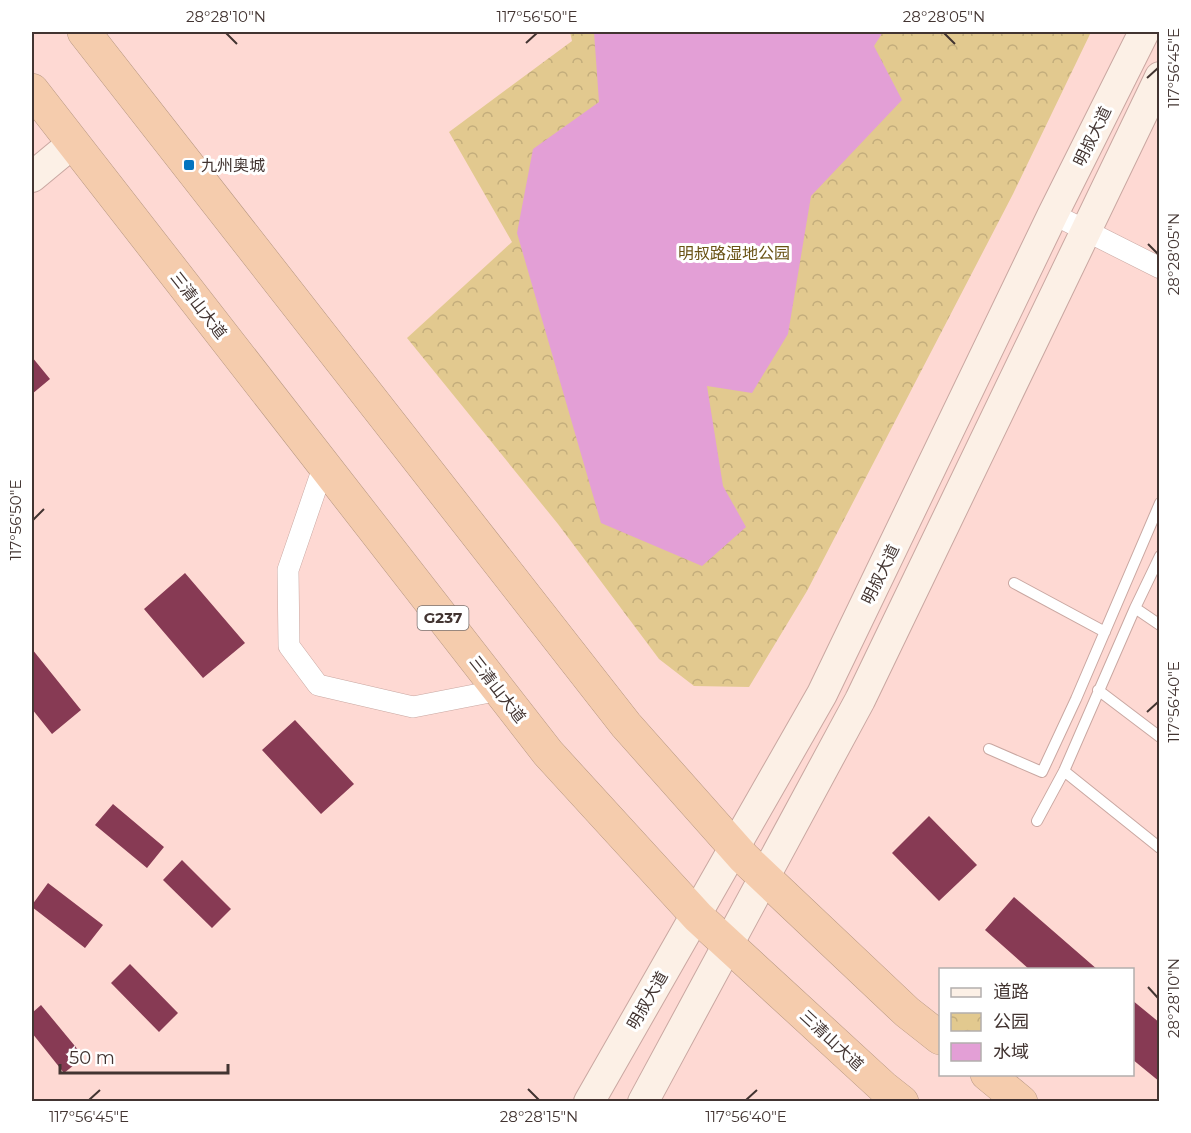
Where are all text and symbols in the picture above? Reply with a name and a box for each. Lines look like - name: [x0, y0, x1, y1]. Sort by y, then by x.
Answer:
- text: 28°28'10"N: [186, 7, 266, 26]
- text: 117°56'50"E: [497, 7, 577, 26]
- text: 28°28'05"N: [903, 7, 985, 26]
- text: 117°56'45"E: [1164, 28, 1183, 108]
- street label: 明叔大道: [1070, 103, 1115, 169]
- place label: 九州奥城: [201, 156, 265, 175]
- marker: 九州奥城: [182, 158, 196, 172]
- text: 28°28'05"N: [1164, 213, 1183, 295]
- park label: 明叔路湿地公园: [678, 244, 790, 263]
- street label: 三清山大道: [166, 268, 231, 343]
- text: 117°56'50"E: [6, 480, 25, 560]
- street label: 明叔大道: [858, 541, 903, 607]
- road number: G237: [418, 606, 468, 630]
- street label: 三清山大道: [465, 652, 530, 727]
- text: 117°56'40"E: [1164, 661, 1183, 743]
- text: 28°28'10"N: [1164, 958, 1183, 1038]
- street label: 明叔大道: [623, 968, 672, 1033]
- legend: [939, 968, 1134, 1076]
- text: 道路: [993, 981, 1029, 1003]
- street label: 三清山大道: [796, 1006, 867, 1075]
- text: 公园: [993, 1011, 1029, 1033]
- scale bar: [60, 1037, 228, 1075]
- text: 水域: [993, 1041, 1029, 1063]
- text: 50 m: [69, 1047, 115, 1069]
- text: 117°56'45"E: [49, 1107, 129, 1126]
- text: 28°28'15"N: [500, 1107, 578, 1126]
- text: 117°56'40"E: [705, 1107, 787, 1126]

